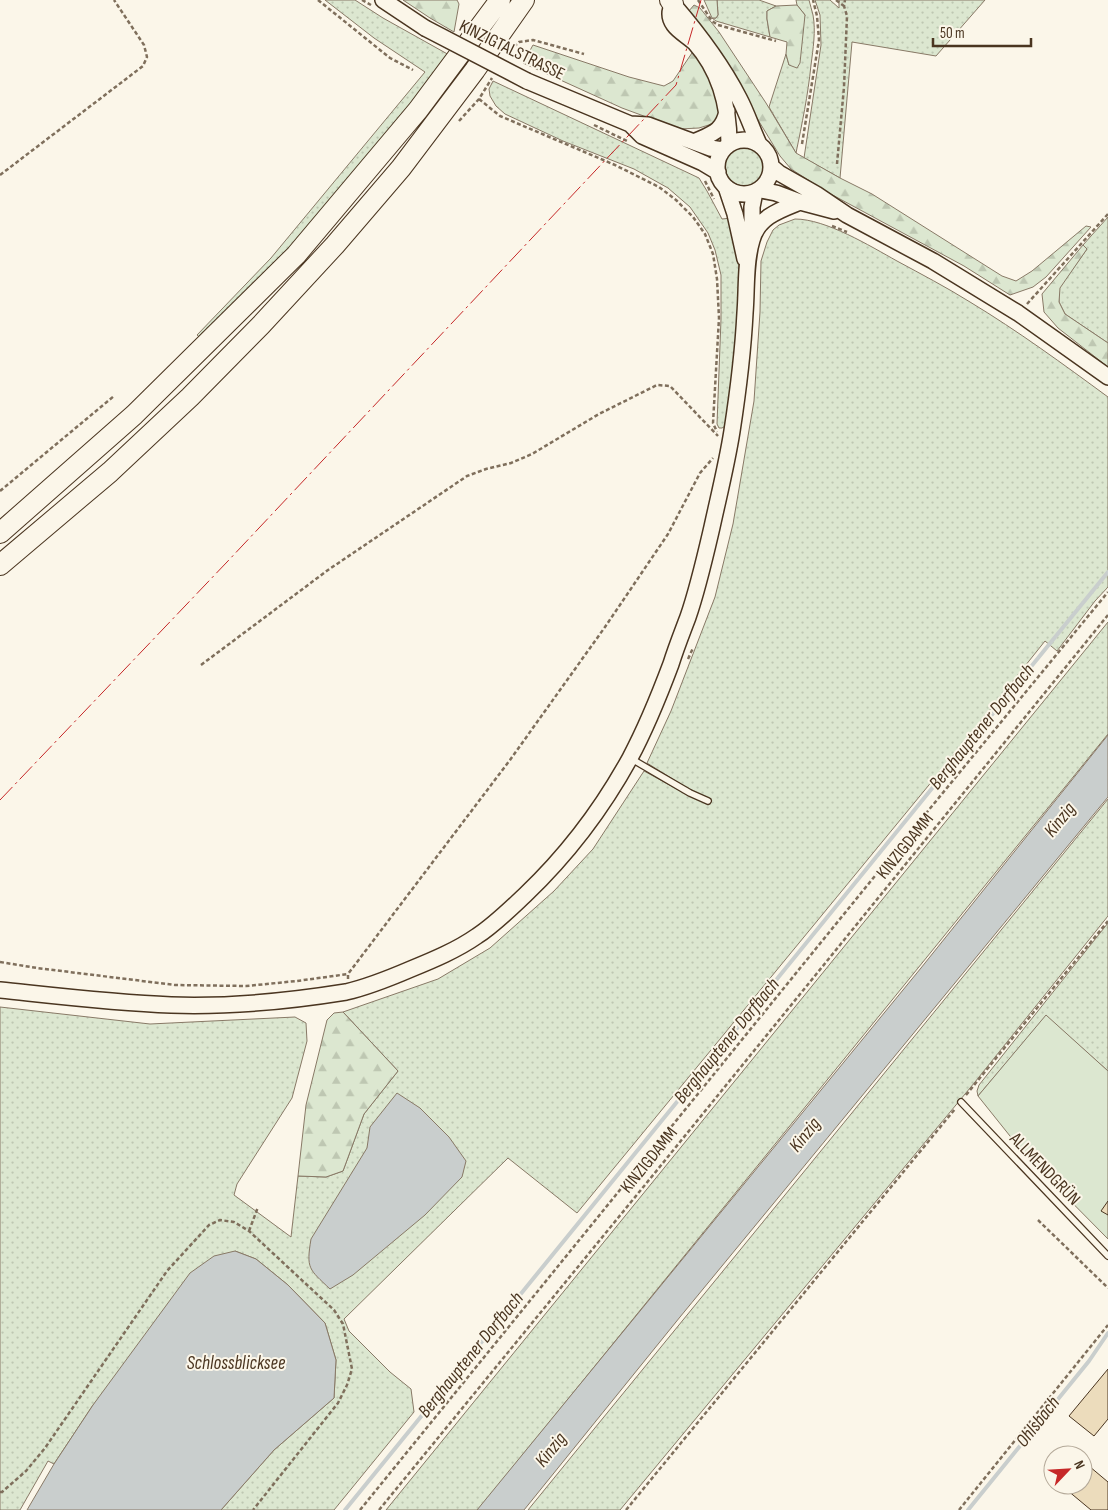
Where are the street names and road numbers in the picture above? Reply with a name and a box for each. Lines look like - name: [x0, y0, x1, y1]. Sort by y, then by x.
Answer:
- street label: KINZIGTALSTRASSE: [456, 15, 568, 85]
- street label: KINZIGDAMM: [872, 809, 938, 883]
- street label: KINZIGDAMM: [616, 1123, 682, 1197]
- street label: ALLMENDGRÜN: [1005, 1128, 1085, 1210]

